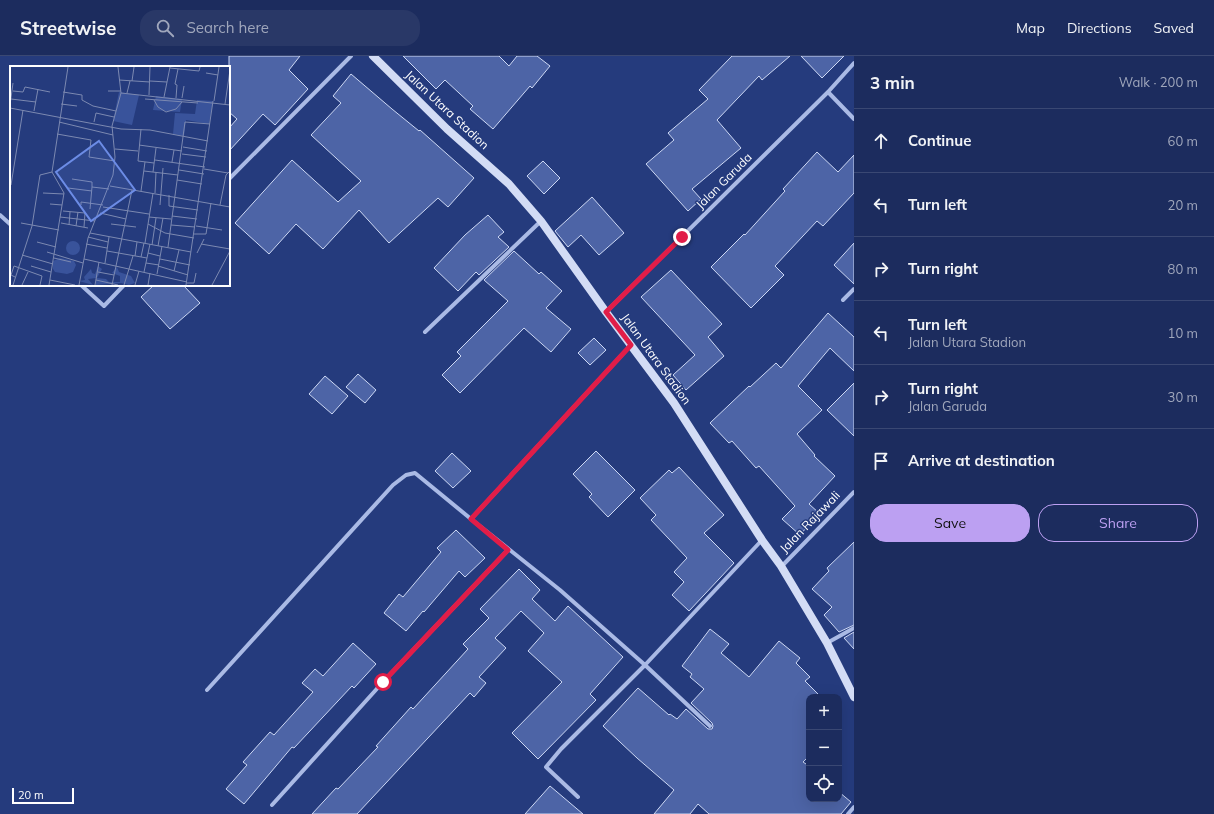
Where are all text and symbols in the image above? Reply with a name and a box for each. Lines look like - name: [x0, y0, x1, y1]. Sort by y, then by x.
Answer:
- search box: [140, 10, 420, 46]
- text: Streetwise: [20, 16, 116, 40]
- icon: search: [154, 17, 176, 39]
- text: Search here: [186, 18, 269, 37]
- text: Map: [1016, 19, 1045, 37]
- text: Directions: [1067, 19, 1132, 37]
- text: Saved: [1154, 19, 1194, 37]
- inset map: [10, 66, 230, 286]
- street label: Jalan Utara Stadion: [402, 67, 492, 152]
- text: 3 min: [870, 72, 915, 93]
- text: Walk · 200 m: [1119, 74, 1198, 90]
- icon: ahead: [870, 130, 892, 152]
- text: Continue: [908, 131, 971, 150]
- text: 60 m: [1168, 133, 1198, 149]
- street label: Jalan Garuda: [693, 150, 755, 212]
- icon: left: [870, 194, 892, 216]
- text: Turn left: [908, 195, 967, 214]
- text: 20 m: [1168, 197, 1198, 213]
- route end: [673, 228, 691, 246]
- icon: right: [870, 258, 892, 280]
- text: Turn right: [908, 259, 978, 278]
- text: 80 m: [1168, 261, 1198, 277]
- street label: Jalan Utara Stadion: [618, 310, 694, 407]
- text: Turn left: [908, 315, 967, 334]
- icon: left: [870, 322, 892, 344]
- text: 10 m: [1168, 325, 1198, 341]
- text: Jalan Utara Stadion: [908, 334, 1026, 350]
- text: Turn right: [908, 379, 978, 398]
- icon: right: [870, 386, 892, 408]
- text: 30 m: [1168, 389, 1198, 405]
- text: Jalan Garuda: [908, 398, 987, 414]
- icon: arrive: [870, 450, 892, 472]
- text: Arrive at destination: [908, 451, 1055, 470]
- street label: Jalan Rajawali: [776, 488, 843, 556]
- button: Save: [870, 504, 1030, 542]
- button: Share: [1038, 504, 1198, 542]
- route start: [374, 673, 392, 691]
- map controls: [806, 694, 842, 802]
- button: +: [806, 694, 842, 730]
- button: −: [806, 730, 842, 766]
- button: locate: [806, 766, 842, 802]
- scale bar: [12, 786, 74, 805]
- text: 20 m: [18, 788, 44, 802]

